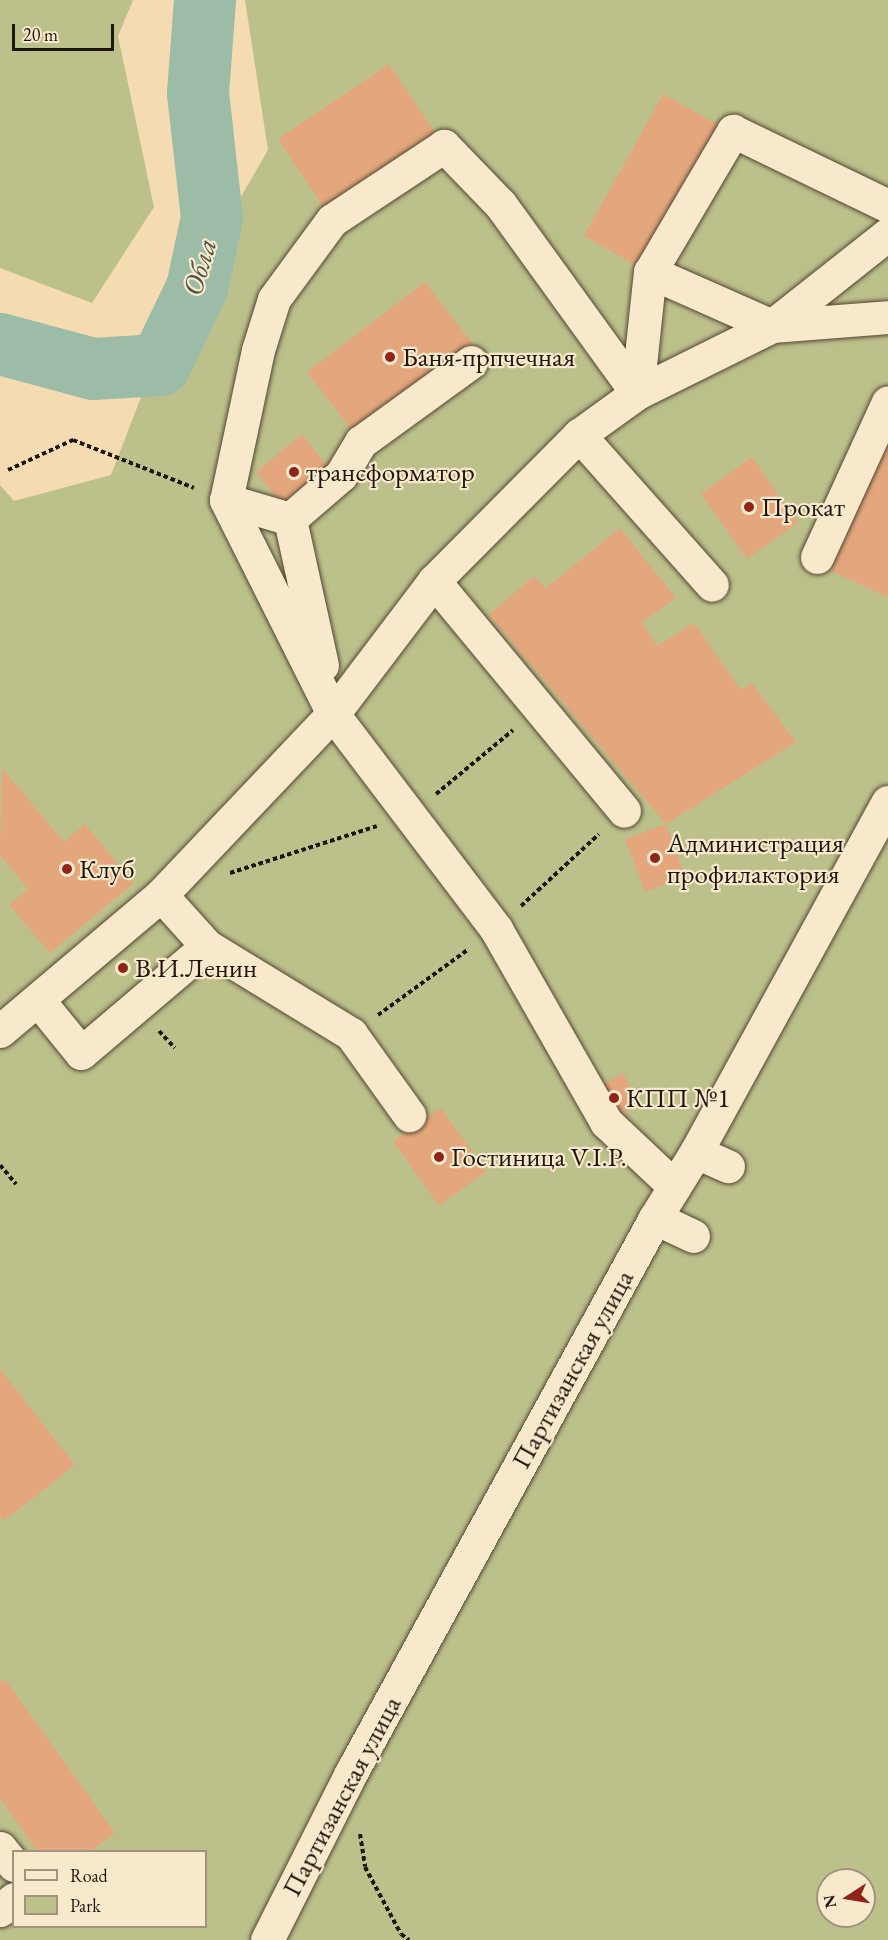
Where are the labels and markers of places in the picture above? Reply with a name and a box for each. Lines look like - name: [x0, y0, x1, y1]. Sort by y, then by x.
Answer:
- place label: Баня-прпчечная: [402, 341, 575, 373]
- marker: Баня-прпчечная: [383, 350, 397, 364]
- place label: трансформатор: [306, 456, 475, 488]
- marker: трансформатор: [287, 465, 301, 479]
- place label: Прокат: [761, 491, 845, 523]
- marker: Прокат: [742, 500, 756, 514]
- place label: Администрация профилактория: [667, 826, 844, 889]
- marker: Администрация профилактория: [648, 851, 662, 865]
- place label: Клуб: [79, 853, 134, 885]
- marker: Клуб: [60, 862, 74, 876]
- place label: В.И.Ленин: [135, 952, 257, 984]
- marker: В.И.Ленин: [116, 961, 130, 975]
- place label: КПП №1: [626, 1082, 730, 1114]
- marker: КПП №1: [607, 1091, 621, 1105]
- place label: Гостиница V.I.P.: [451, 1141, 627, 1173]
- marker: Гостиница V.I.P.: [432, 1150, 446, 1164]

